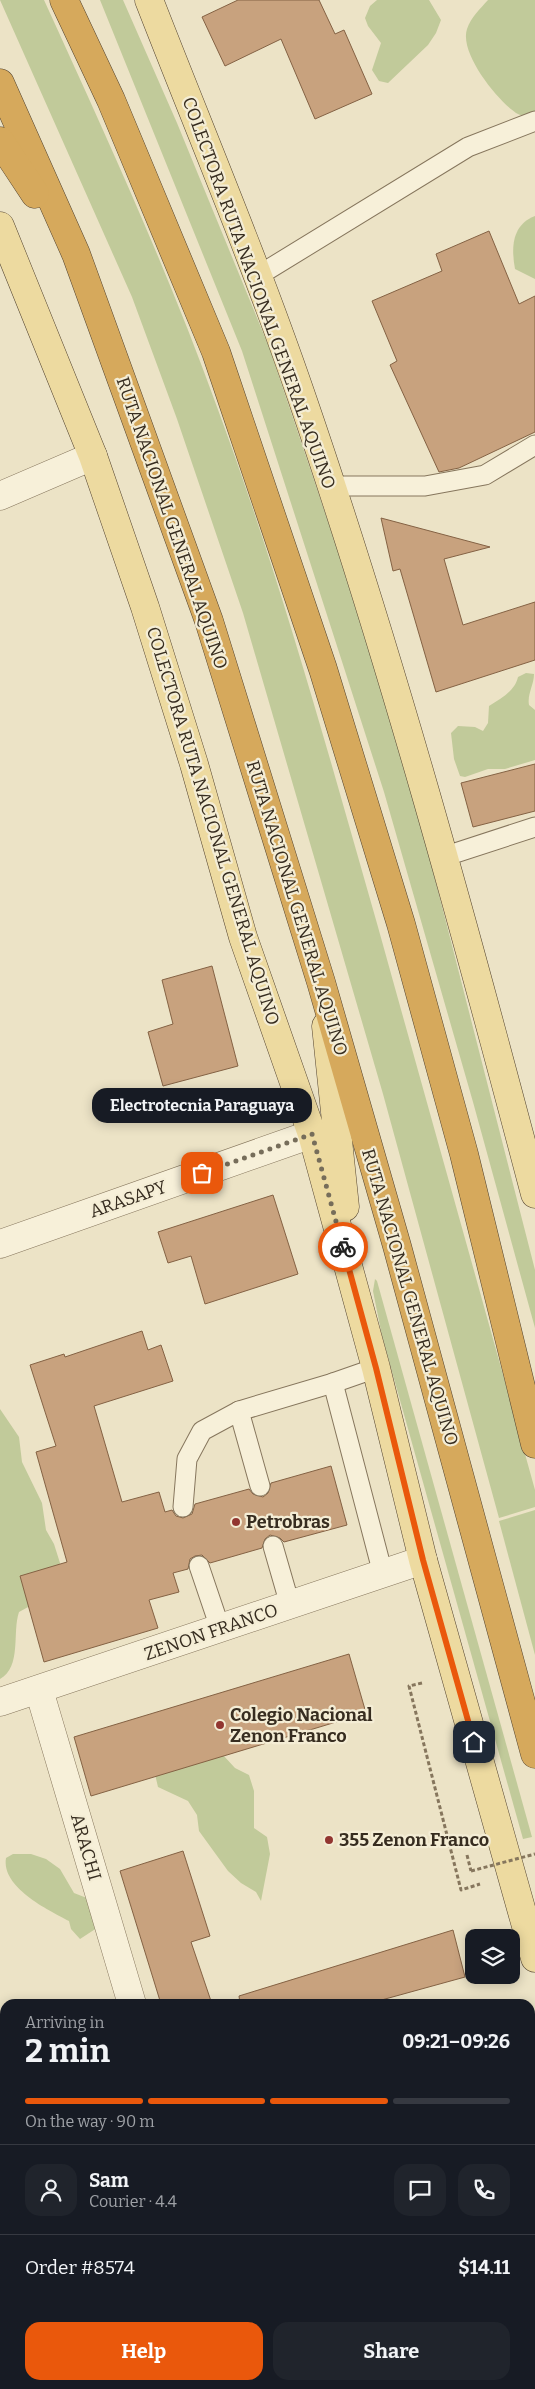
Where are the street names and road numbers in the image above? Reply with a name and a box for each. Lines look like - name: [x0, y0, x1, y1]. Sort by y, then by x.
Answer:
- street label: COLECTORA RUTA NACIONAL GENERAL AQUINO: [178, 94, 340, 492]
- street label: RUTA NACIONAL GENERAL AQUINO: [112, 374, 232, 672]
- street label: COLECTORA RUTA NACIONAL GENERAL AQUINO: [142, 624, 284, 1028]
- street label: RUTA NACIONAL GENERAL AQUINO: [242, 758, 352, 1058]
- street label: RUTA NACIONAL GENERAL AQUINO: [357, 1146, 463, 1448]
- street label: ARASAPY: [87, 1175, 170, 1222]
- street label: ZENON FRANCO: [141, 1599, 281, 1665]
- street label: ARACHI: [66, 1811, 106, 1883]

